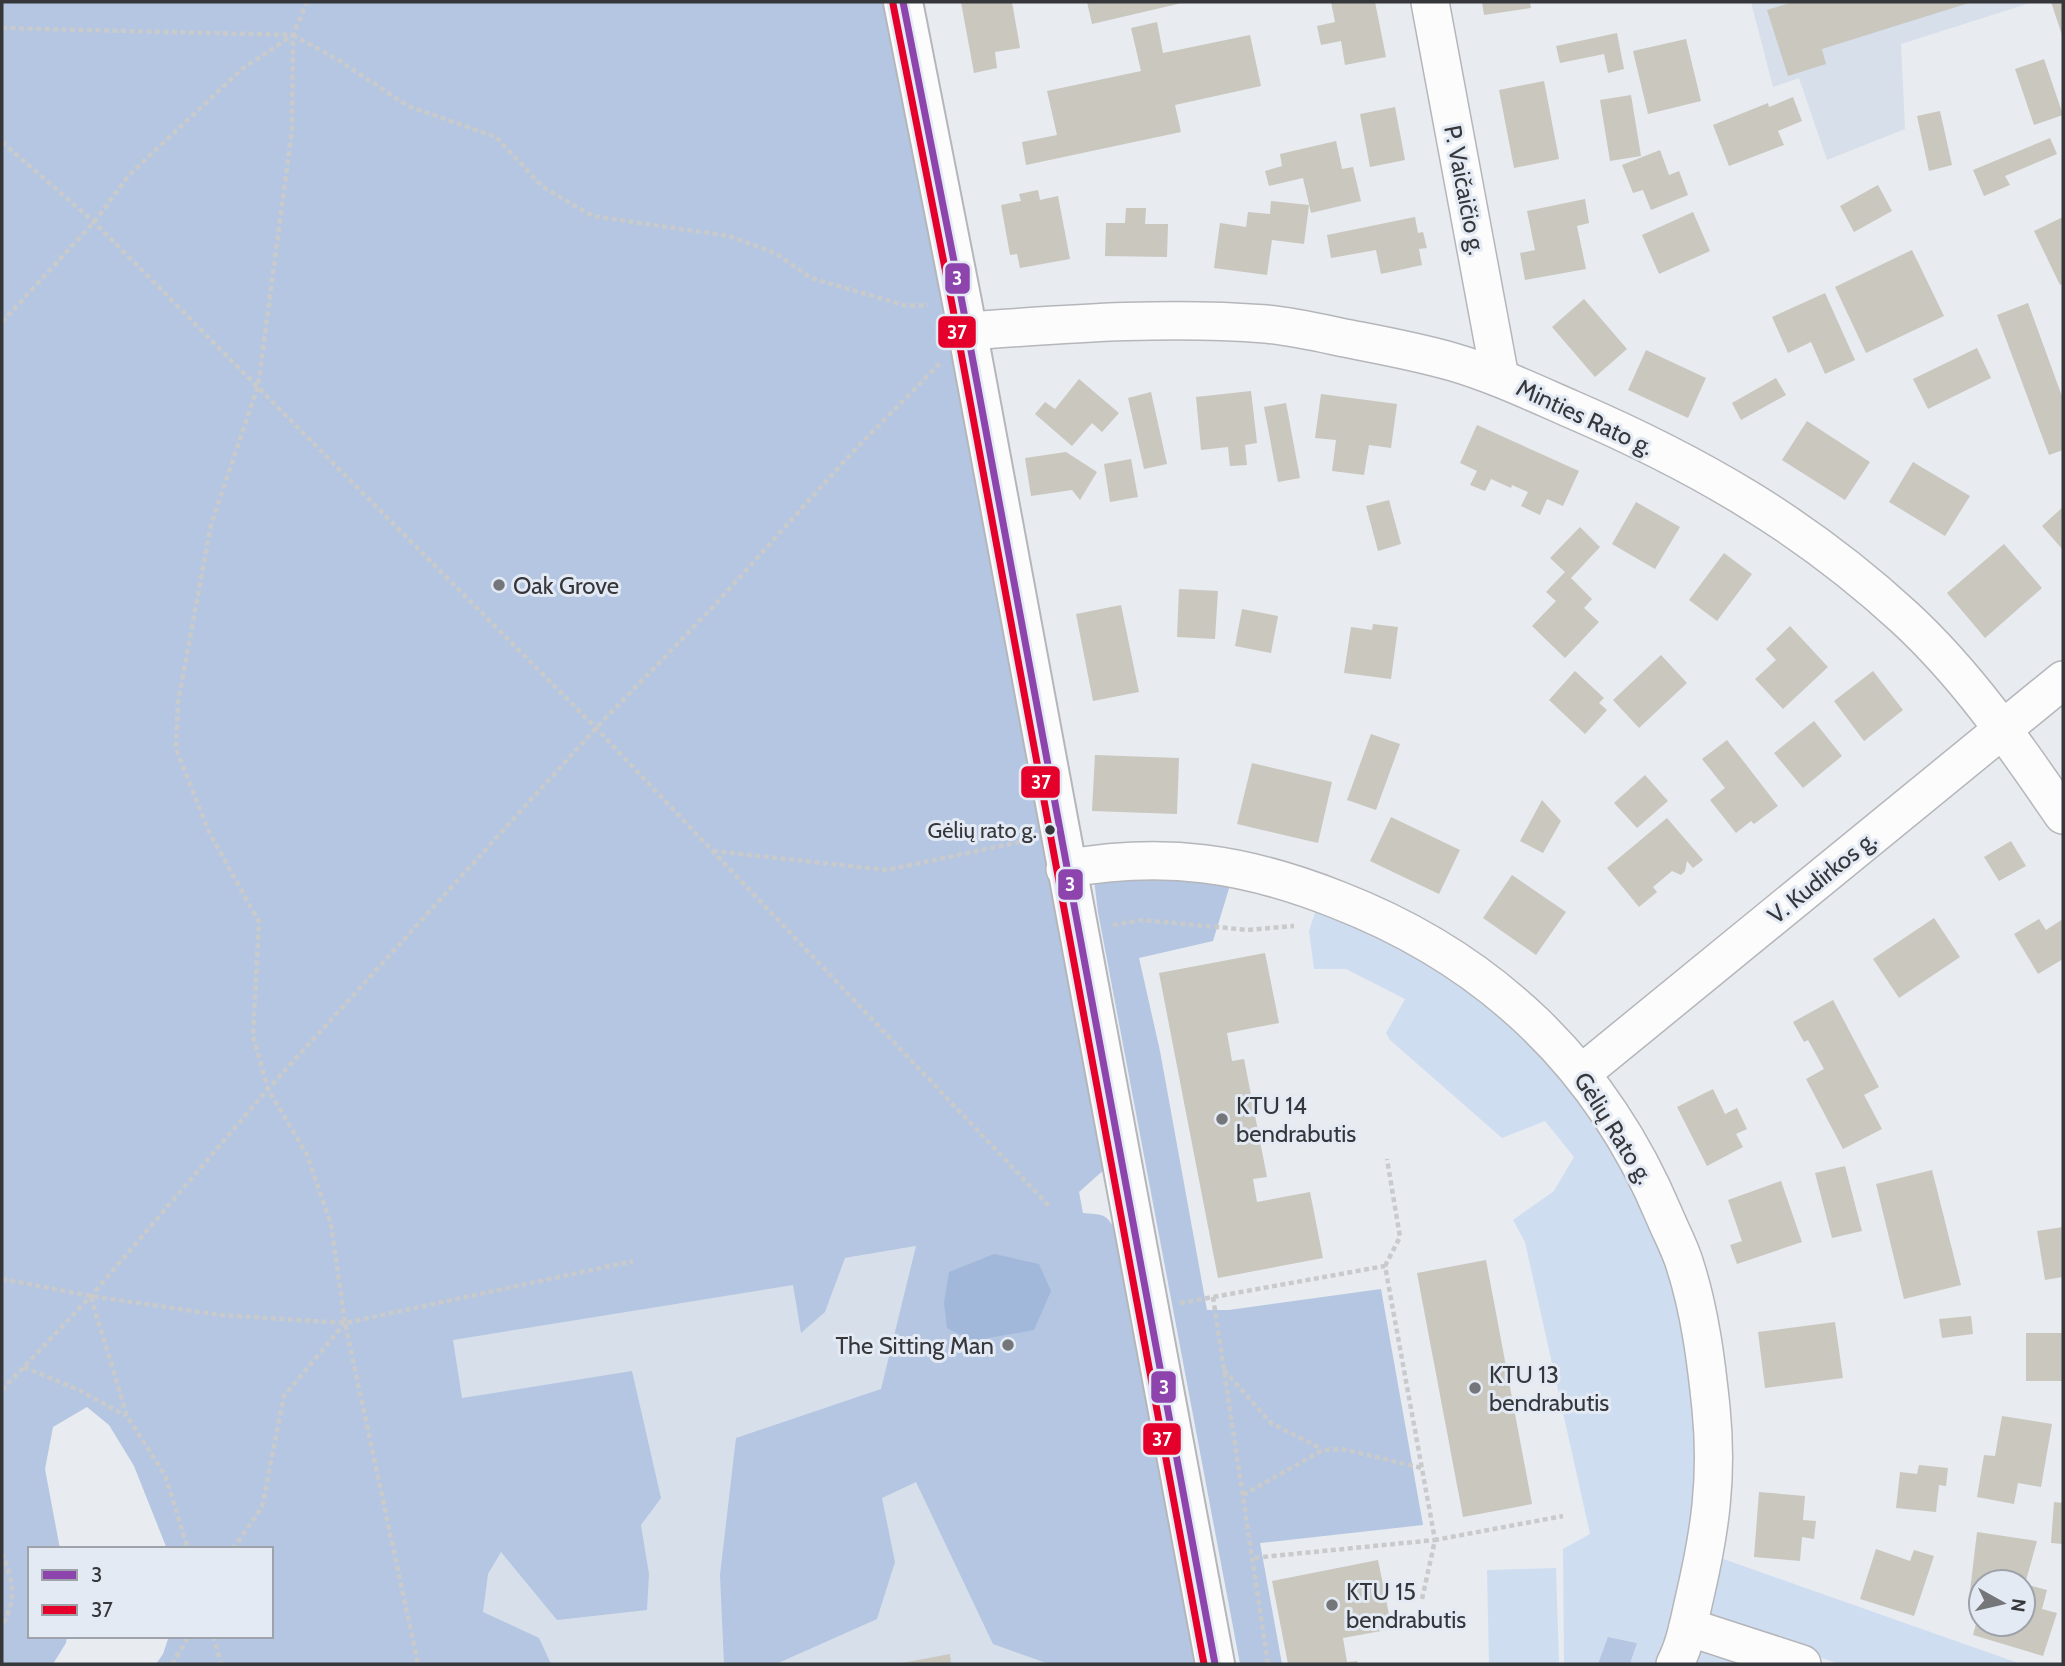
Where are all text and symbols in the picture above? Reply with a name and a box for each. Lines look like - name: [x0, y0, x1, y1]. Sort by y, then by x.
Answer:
- street label: P. Vaičaičio g.: [1438, 123, 1492, 257]
- line badge: 3: [944, 262, 971, 295]
- text: 3: [952, 267, 962, 290]
- line badge: 37: [937, 315, 977, 349]
- text: 37: [947, 321, 967, 344]
- street label: Minties Rato g.: [1512, 373, 1658, 461]
- place label: Oak Grove: [513, 571, 619, 600]
- marker: Oak Grove: [491, 577, 507, 593]
- line badge: 37: [1020, 765, 1061, 799]
- text: 37: [1031, 771, 1051, 794]
- place label: Gėlių rato g.: [928, 817, 1037, 844]
- marker: Gėlių rato g.: [1043, 823, 1057, 837]
- street label: V. Kudirkos g.: [1762, 824, 1882, 930]
- line badge: 3: [1057, 868, 1084, 901]
- text: 3: [1065, 873, 1075, 896]
- street label: Gėlių Rato g.: [1568, 1067, 1660, 1189]
- place label: KTU 14 bendrabutis: [1236, 1091, 1356, 1148]
- marker: KTU 14 bendrabutis: [1214, 1111, 1230, 1127]
- place label: The Sitting Man: [835, 1331, 994, 1360]
- marker: The Sitting Man: [1000, 1337, 1016, 1353]
- place label: KTU 13 bendrabutis: [1489, 1360, 1609, 1417]
- line badge: 3: [1150, 1370, 1177, 1404]
- text: 3: [1159, 1376, 1169, 1399]
- marker: KTU 13 bendrabutis: [1467, 1380, 1483, 1396]
- line badge: 37: [1142, 1422, 1182, 1456]
- text: 37: [1152, 1428, 1172, 1451]
- legend: [28, 1547, 273, 1638]
- text: 3: [91, 1562, 102, 1587]
- north arrow: [1967, 1568, 2037, 1638]
- place label: KTU 15 bendrabutis: [1346, 1577, 1466, 1634]
- text: 37: [91, 1597, 113, 1622]
- marker: KTU 15 bendrabutis: [1324, 1597, 1340, 1613]
- text: N: [2006, 1597, 2031, 1614]

